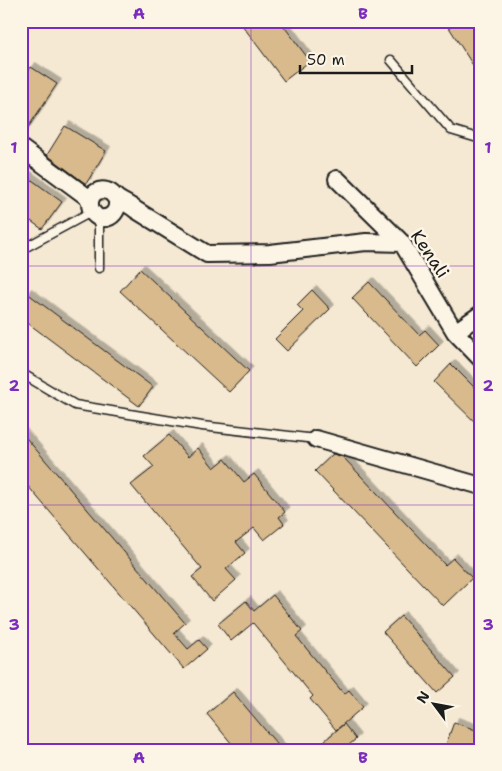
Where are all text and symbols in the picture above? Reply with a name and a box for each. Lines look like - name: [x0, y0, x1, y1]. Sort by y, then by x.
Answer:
- text: A: [133, 3, 145, 24]
- text: B: [358, 3, 368, 24]
- scale bar: [300, 42, 412, 74]
- text: 50 m: [307, 50, 345, 70]
- text: 1: [10, 137, 18, 158]
- text: 1: [484, 137, 492, 158]
- street label: Kenali: [405, 225, 455, 283]
- text: 2: [8, 375, 20, 396]
- text: 2: [482, 375, 494, 396]
- text: 3: [8, 614, 20, 635]
- text: 3: [482, 614, 494, 635]
- north arrow: [410, 678, 460, 728]
- text: N: [412, 688, 434, 707]
- text: A: [133, 747, 145, 768]
- text: B: [358, 747, 368, 768]

